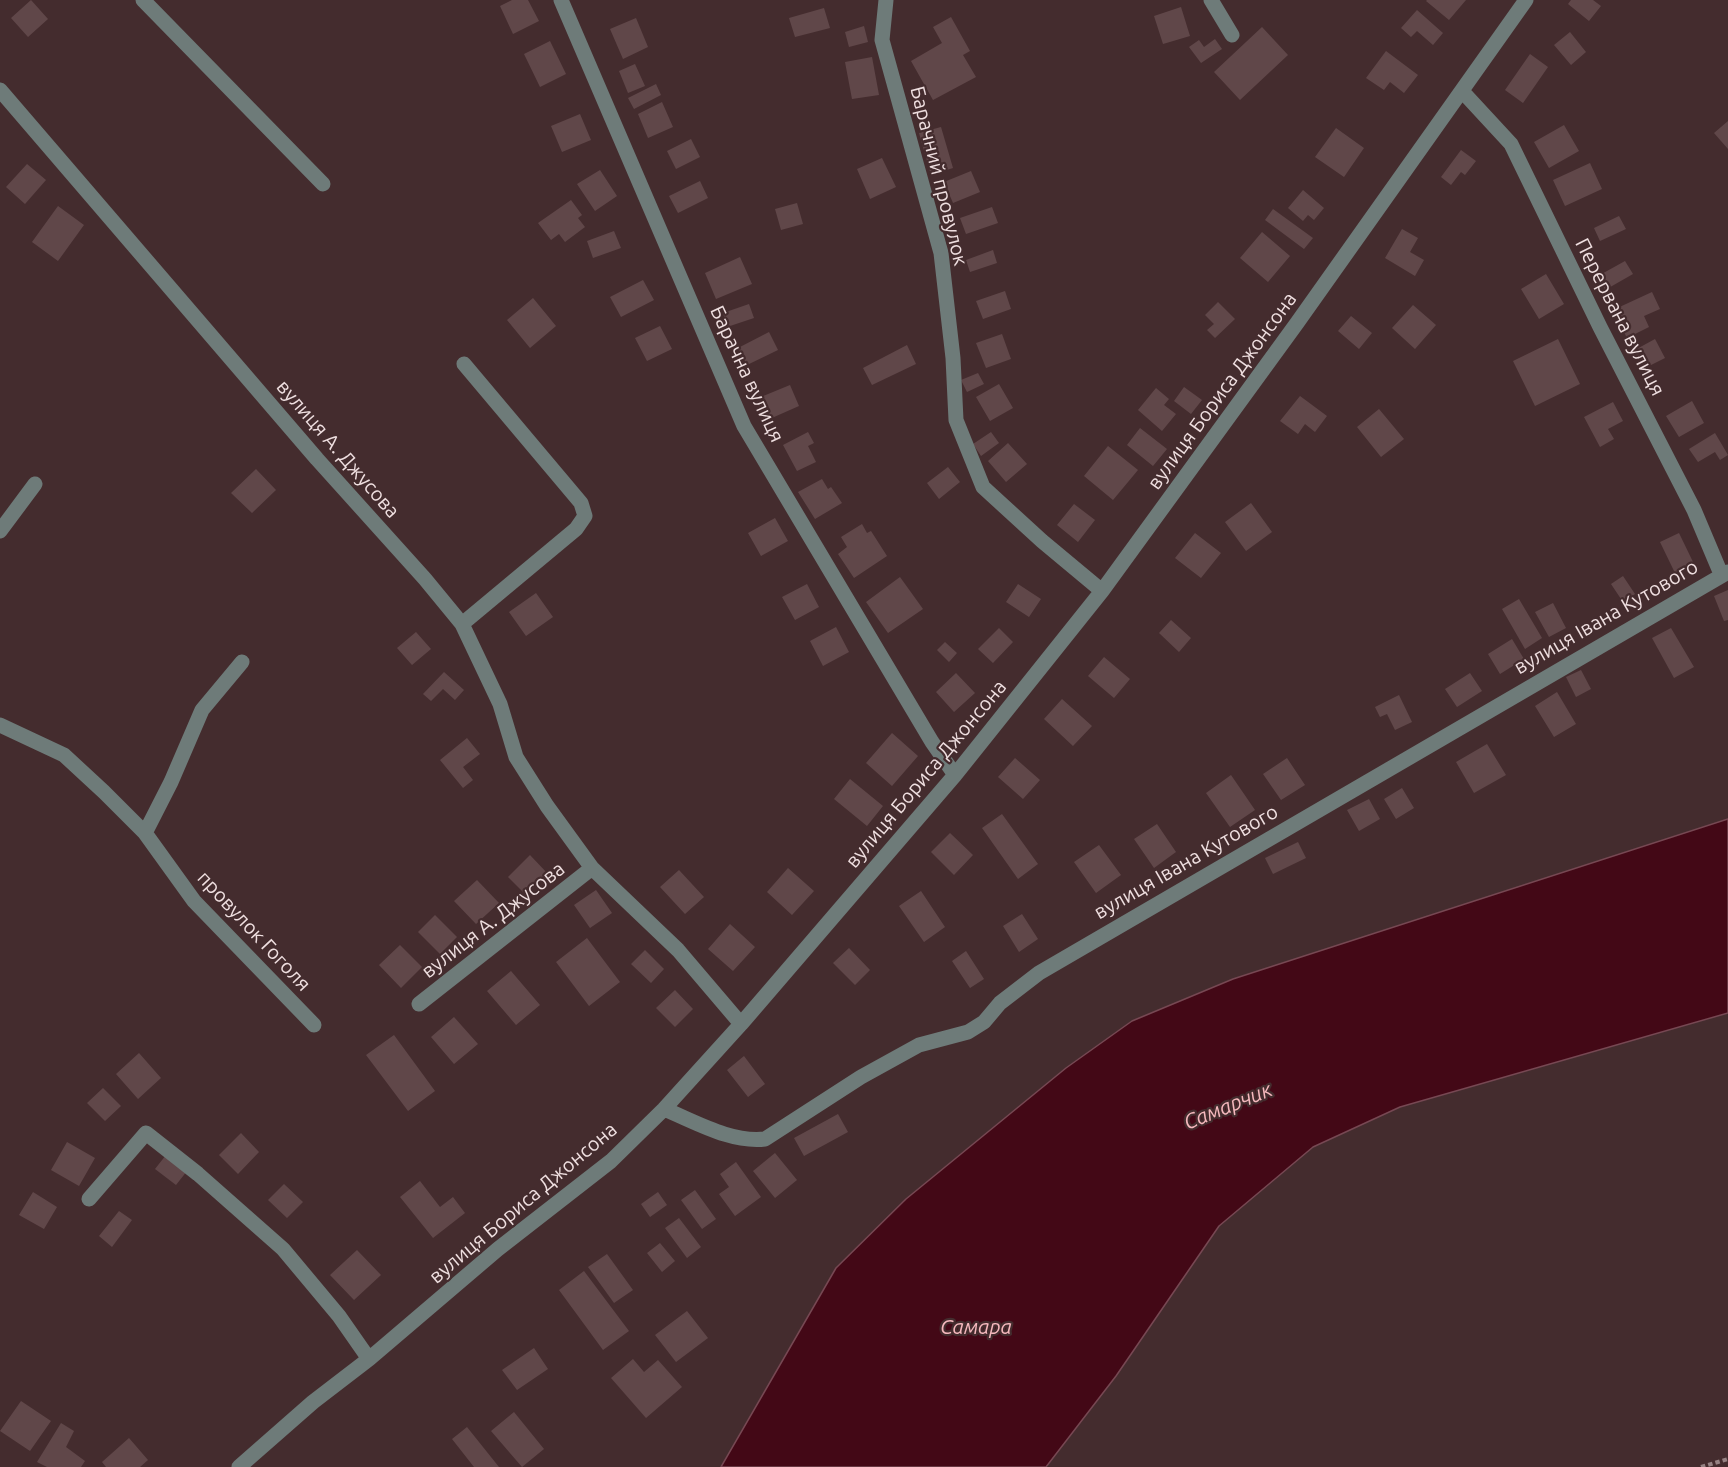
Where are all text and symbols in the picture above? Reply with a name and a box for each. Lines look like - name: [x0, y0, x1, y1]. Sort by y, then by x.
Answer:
- street label: Барачний провулок: [905, 84, 973, 268]
- street label: Перервана вулиця: [1570, 234, 1670, 400]
- street label: вулиця Бориса Джонсона: [1142, 288, 1302, 494]
- street label: Барачна вулиця: [705, 302, 789, 446]
- street label: вулиця А. Джусова: [272, 375, 404, 523]
- street label: вулиця Івана Кутового: [1510, 555, 1702, 679]
- street label: вулиця Бориса Джонсона: [840, 675, 1012, 873]
- street label: вулиця Івана Кутового: [1090, 800, 1282, 924]
- street label: вулиця А. Джусова: [417, 857, 569, 983]
- street label: провулок Гоголя: [192, 866, 316, 996]
- water label: Самарчик: [1180, 1077, 1276, 1135]
- street label: вулиця Бориса Джонсона: [424, 1117, 622, 1289]
- water label: Самара: [940, 1314, 1012, 1340]

